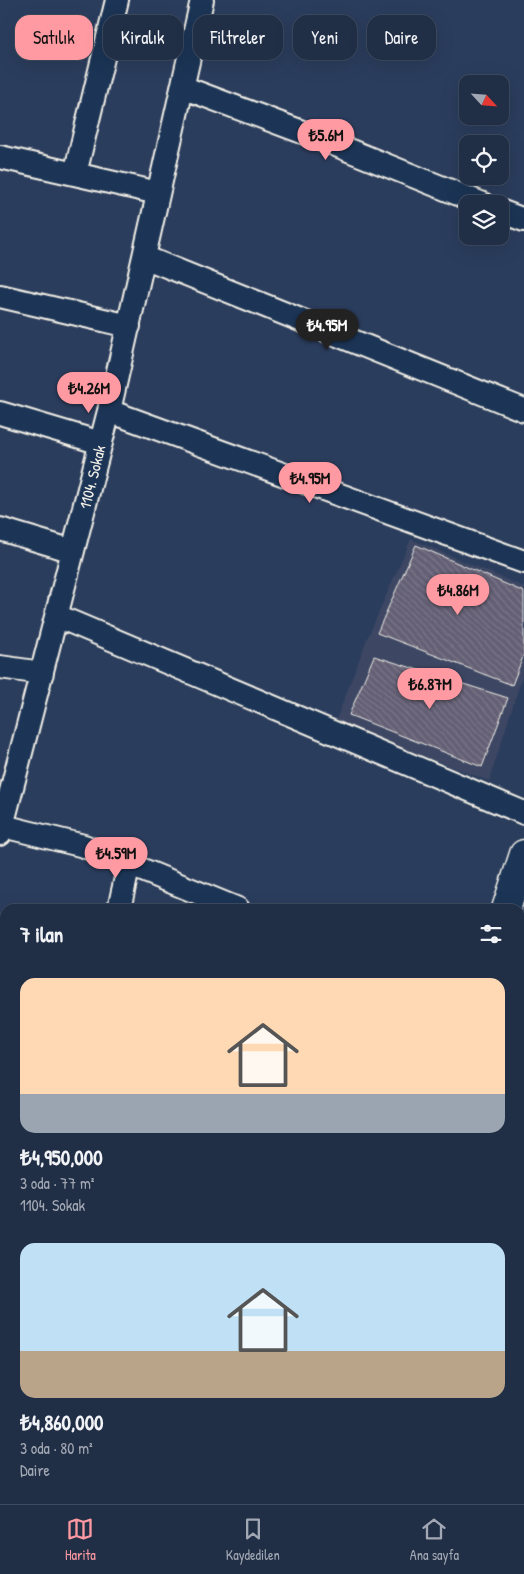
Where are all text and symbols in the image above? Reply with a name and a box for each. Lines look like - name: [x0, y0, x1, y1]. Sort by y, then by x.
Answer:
- chip: Satılık: [15, 15, 93, 60]
- chip: Kiralık: [103, 15, 183, 60]
- chip: Filtreler: [193, 15, 283, 60]
- chip: Yeni: [293, 15, 357, 60]
- chip: Daire: [367, 15, 436, 60]
- north arrow: [459, 75, 509, 125]
- map controls: [459, 75, 509, 245]
- pin: ₺5.6M: [291, 119, 361, 161]
- text: ₺5.6M: [308, 124, 344, 146]
- button: locate: [459, 135, 509, 185]
- button: layers: [459, 195, 509, 245]
- pin: ₺4.95M: [286, 308, 368, 351]
- text: ₺4.95M: [307, 314, 347, 336]
- pin: ₺4.26M: [48, 372, 130, 414]
- text: ₺4.26M: [68, 377, 110, 399]
- street label: 1104. Sokak: [73, 442, 111, 511]
- pin: ₺4.95M: [269, 462, 351, 504]
- text: ₺4.95M: [290, 467, 330, 489]
- pin: ₺4.86M: [417, 574, 499, 616]
- text: ₺4.86M: [437, 579, 479, 601]
- pin: ₺6.87M: [389, 668, 471, 710]
- text: ₺6.87M: [408, 673, 452, 695]
- pin: ₺4.59M: [75, 836, 157, 879]
- text: ₺4.59M: [96, 842, 136, 864]
- text: 7 ilan: [20, 920, 63, 949]
- icon: filters: [477, 920, 505, 948]
- icon: home: [218, 1010, 308, 1100]
- text: ₺4,950,000: [20, 1143, 103, 1172]
- text: 3 oda · 77 m²: [20, 1172, 94, 1194]
- text: 1104. Sokak: [20, 1194, 85, 1216]
- icon: home: [218, 1275, 308, 1365]
- text: ₺4,860,000: [20, 1408, 103, 1437]
- text: 3 oda · 80 m²: [20, 1437, 93, 1459]
- text: Daire: [20, 1459, 50, 1481]
- tab: Harita: [65, 1515, 96, 1564]
- tab: Kaydedilen: [226, 1515, 280, 1564]
- tab: Ana sayfa: [410, 1515, 459, 1564]

